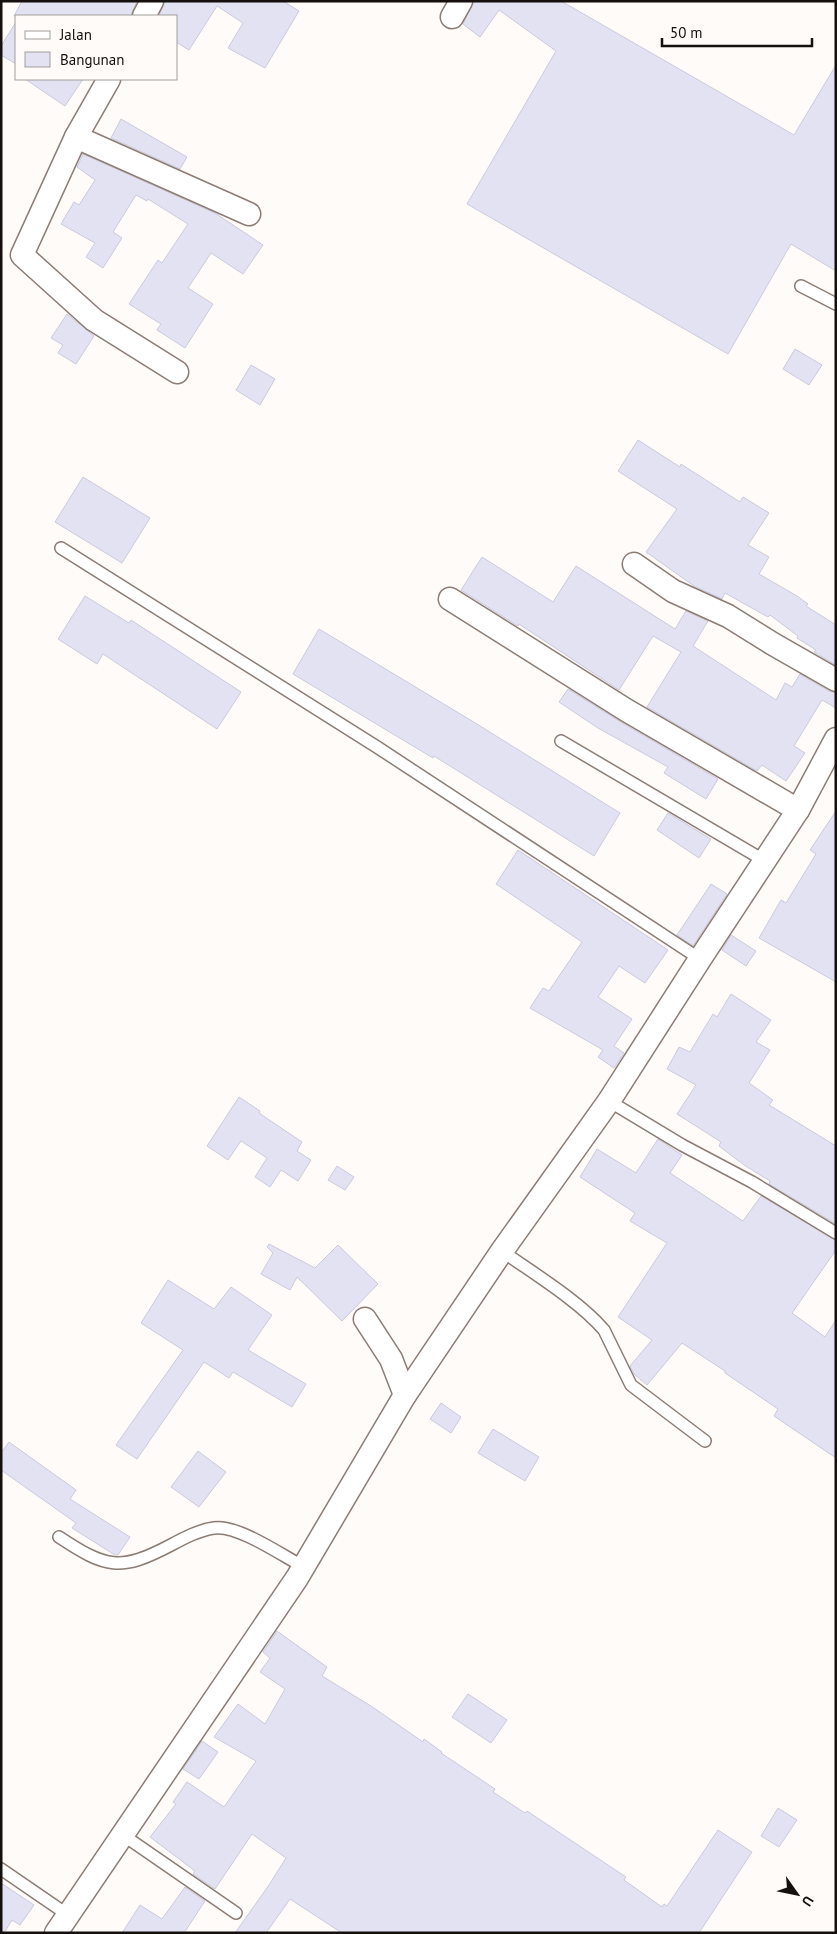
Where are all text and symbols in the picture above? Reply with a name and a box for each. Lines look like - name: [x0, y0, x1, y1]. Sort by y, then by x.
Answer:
- legend: [15, 15, 178, 80]
- scale bar: [662, 15, 812, 47]
- text: 50 m: [670, 23, 703, 42]
- text: Jalan: [59, 25, 92, 44]
- text: Bangunan: [60, 50, 124, 69]
- north arrow: [772, 1869, 822, 1919]
- text: U: [798, 1892, 818, 1910]

